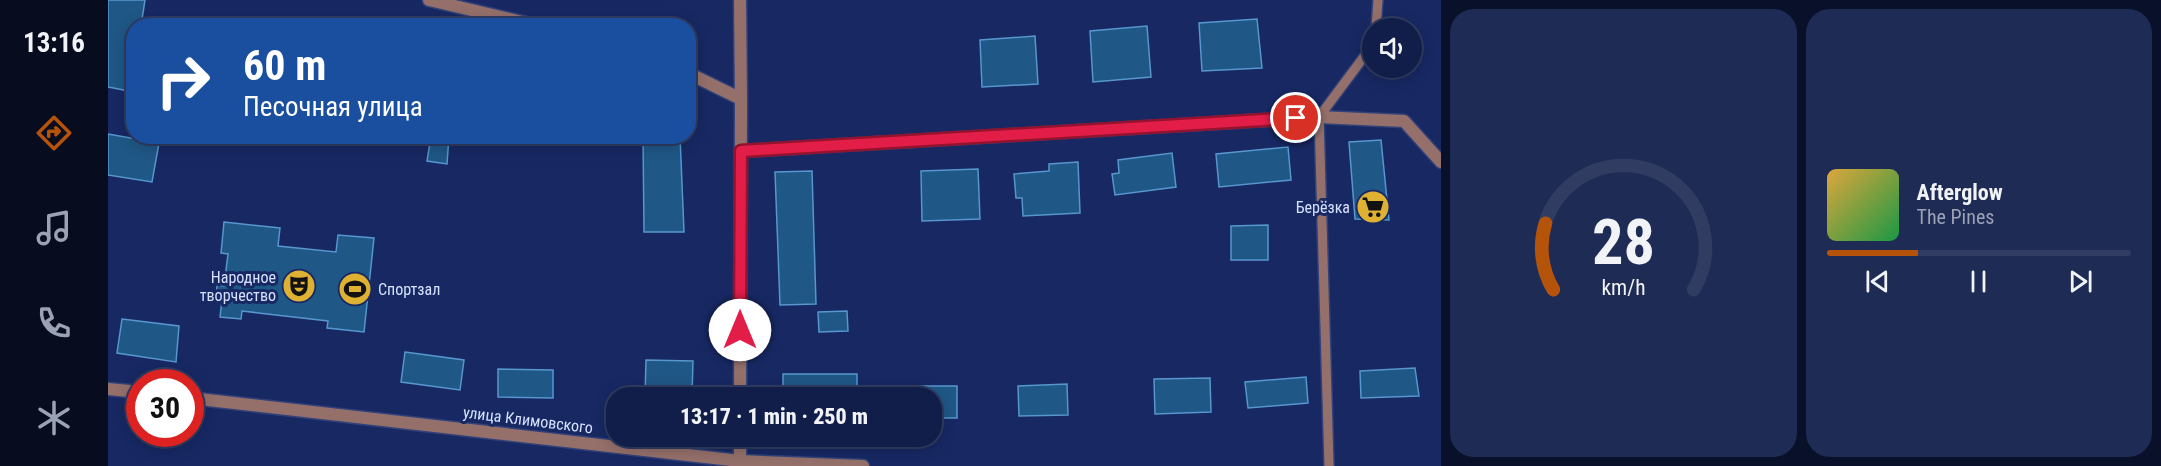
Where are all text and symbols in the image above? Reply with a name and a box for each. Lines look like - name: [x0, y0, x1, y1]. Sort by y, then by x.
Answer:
- map controls: [1362, 18, 1422, 78]
- button: sound: [1362, 18, 1422, 78]
- text: 13:16: [23, 27, 85, 59]
- text: 60 m: [243, 41, 326, 90]
- icon: right: [144, 42, 222, 120]
- text: Песочная улица: [243, 91, 423, 123]
- pin: [1270, 92, 1321, 143]
- icon: arrive: [1279, 101, 1312, 134]
- icon: directions: [33, 112, 75, 154]
- text: Afterglow: [1917, 180, 2003, 205]
- supermarket icon: Берёзка: [1355, 189, 1391, 225]
- place label: Берёзка: [1296, 198, 1350, 217]
- text: The Pines: [1917, 205, 1994, 229]
- text: 28: [1592, 206, 1655, 279]
- icon: music: [33, 207, 75, 249]
- icon: previous: [1861, 265, 1894, 298]
- icon: pause: [1962, 265, 1995, 298]
- icon: next: [2064, 265, 2097, 298]
- place label: Народное творчество: [200, 268, 276, 305]
- theatre icon: Народное творчество: [281, 268, 317, 304]
- sports icon: Спортзал: [337, 271, 373, 307]
- text: km/h: [1601, 275, 1645, 300]
- place label: Спортзал: [378, 280, 440, 299]
- position arrow: [708, 298, 772, 362]
- icon: phone: [33, 302, 75, 344]
- speed limit sign: 30: [126, 369, 204, 447]
- icon: climate: [33, 397, 75, 439]
- street label: улица Климовского: [462, 403, 594, 437]
- text: 13:17 · 1 min · 250 m: [680, 404, 868, 429]

